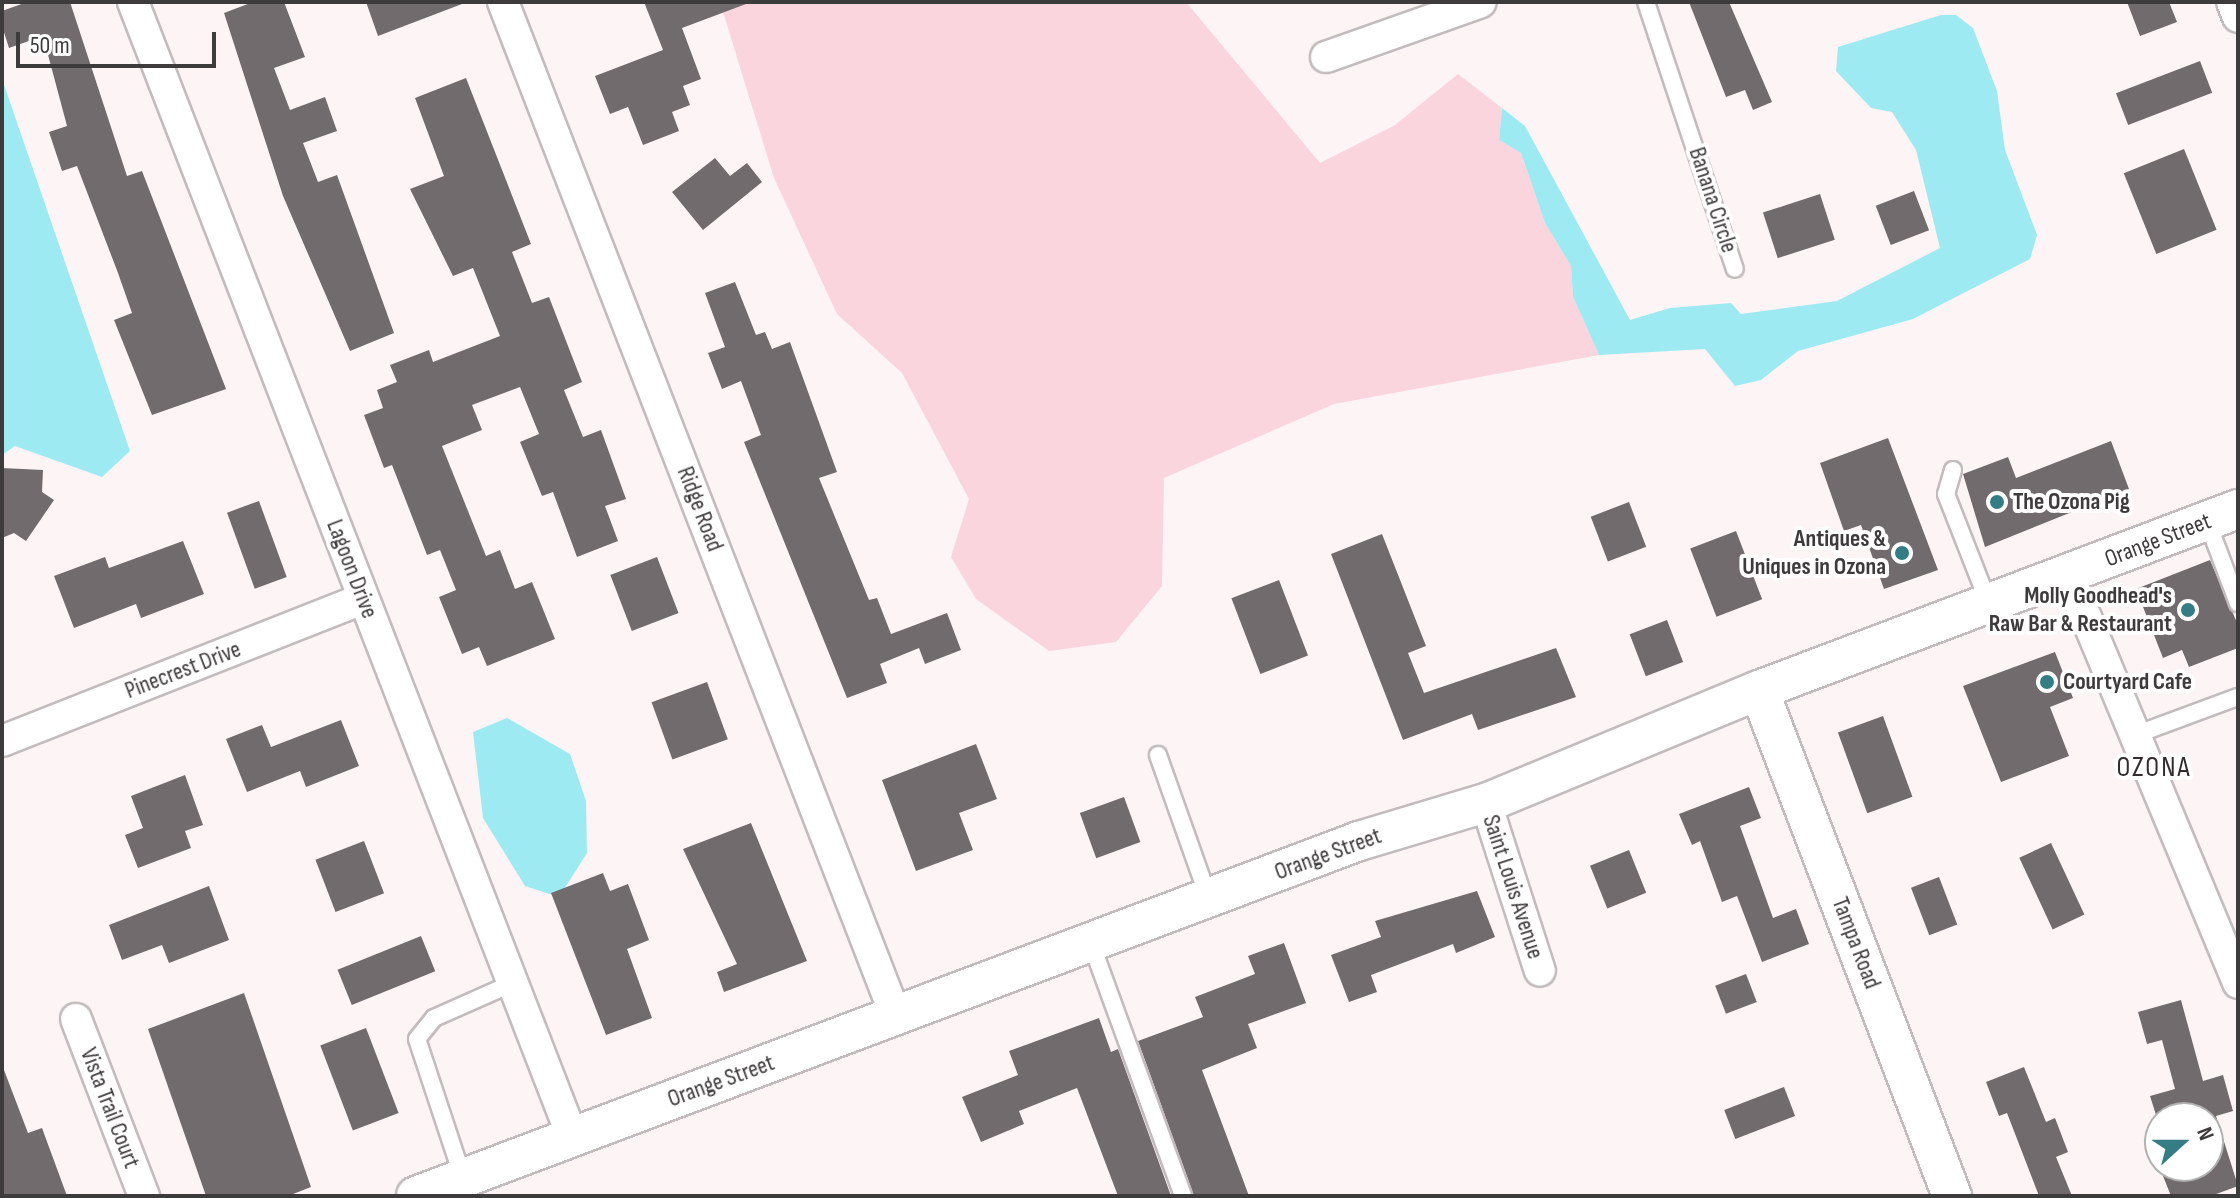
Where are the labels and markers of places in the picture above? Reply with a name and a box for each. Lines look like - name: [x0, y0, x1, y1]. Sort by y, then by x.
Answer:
- place label: The Ozona Pig: [2013, 488, 2130, 516]
- marker: The Ozona Pig: [1988, 493, 2006, 511]
- place label: Antiques & Uniques in Ozona: [1742, 525, 1886, 581]
- marker: Antiques & Uniques in Ozona: [1893, 544, 1911, 562]
- place label: Molly Goodhead's Raw Bar & Restaurant: [1989, 582, 2172, 638]
- marker: Molly Goodhead's Raw Bar & Restaurant: [2179, 601, 2197, 619]
- place label: Courtyard Cafe: [2063, 668, 2192, 696]
- marker: Courtyard Cafe: [2038, 673, 2056, 691]

